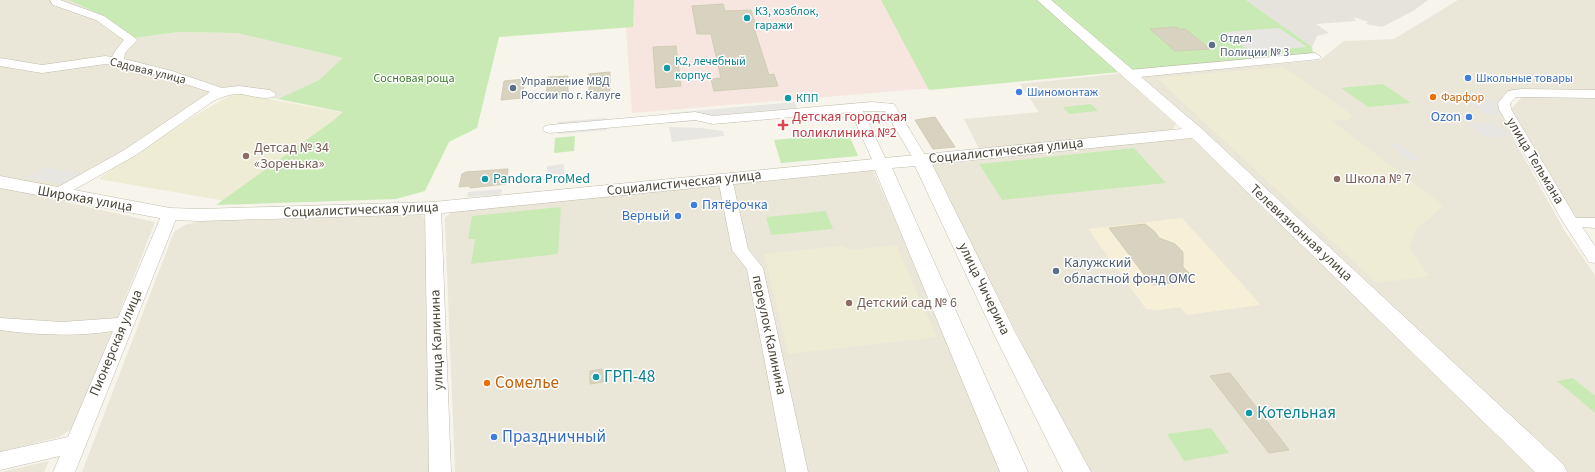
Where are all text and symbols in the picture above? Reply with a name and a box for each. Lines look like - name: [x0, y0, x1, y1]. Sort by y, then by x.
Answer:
- place label: К3, хозблок, гаражи: [755, 3, 818, 34]
- marker: К3, хозблок, гаражи: [742, 13, 752, 23]
- place label: Отдел Полиции № 3: [1220, 30, 1289, 61]
- marker: Отдел Полиции № 3: [1207, 40, 1217, 50]
- street label: Садовая улица: [108, 53, 188, 89]
- place label: К2, лечебный корпус: [675, 53, 746, 84]
- marker: К2, лечебный корпус: [662, 63, 672, 73]
- park label: Сосновая роща: [373, 70, 455, 87]
- place label: Школьные товары: [1476, 70, 1573, 87]
- place label: Управление МВД России по г. Калуге: [521, 73, 621, 104]
- marker: Школьные товары: [1463, 73, 1473, 83]
- marker: Управление МВД России по г. Калуге: [508, 83, 518, 93]
- place label: Шиномонтаж: [1027, 84, 1099, 101]
- marker: Шиномонтаж: [1014, 87, 1024, 97]
- place label: Фарфор: [1441, 89, 1485, 106]
- place label: КПП: [796, 90, 818, 107]
- marker: Фарфор: [1428, 92, 1438, 102]
- marker: КПП: [783, 93, 793, 103]
- place label: Детская городская поликлиника №2: [792, 107, 907, 143]
- place label: Ozon: [1431, 107, 1461, 127]
- marker: Ozon: [1464, 112, 1474, 122]
- street label: улица Тельмана: [1501, 114, 1569, 208]
- marker: Детская городская поликлиника №2: [777, 119, 789, 131]
- street label: Социалистическая улица: [928, 133, 1084, 169]
- place label: Детсад № 34 «Зоренька»: [254, 138, 329, 174]
- marker: Детсад № 34 «Зоренька»: [241, 151, 251, 161]
- street label: Социалистическая улица: [606, 165, 762, 201]
- place label: Pandora ProMed: [493, 169, 590, 189]
- place label: Школа № 7: [1345, 169, 1411, 189]
- marker: Pandora ProMed: [480, 174, 490, 184]
- marker: Школа № 7: [1332, 174, 1342, 184]
- street label: Телевизионная улица: [1245, 180, 1357, 286]
- street label: Широкая улица: [36, 181, 134, 217]
- place label: Пятёрочка: [702, 195, 768, 215]
- street label: Социалистическая улица: [283, 197, 439, 223]
- marker: Пятёрочка: [689, 200, 699, 210]
- place label: Верный: [622, 206, 670, 226]
- marker: Верный: [673, 211, 683, 221]
- street label: улица Чичерина: [953, 239, 1015, 339]
- place label: Калужский областной фонд ОМС: [1064, 253, 1196, 289]
- marker: Калужский областной фонд ОМС: [1051, 266, 1061, 276]
- street label: переулок Калинина: [747, 273, 791, 397]
- street label: Пионерская улица: [85, 287, 147, 399]
- street label: улица Калинина: [425, 289, 449, 391]
- place label: Детский сад № 6: [857, 293, 957, 313]
- marker: Детский сад № 6: [844, 298, 854, 308]
- place label: ГРП-48: [604, 365, 655, 389]
- place label: Сомелье: [495, 371, 559, 395]
- marker: ГРП-48: [591, 372, 601, 382]
- marker: Сомелье: [482, 378, 492, 388]
- place label: Котельная: [1257, 401, 1336, 425]
- marker: Котельная: [1244, 408, 1254, 418]
- place label: Праздничный: [502, 425, 606, 449]
- marker: Праздничный: [489, 432, 499, 442]

